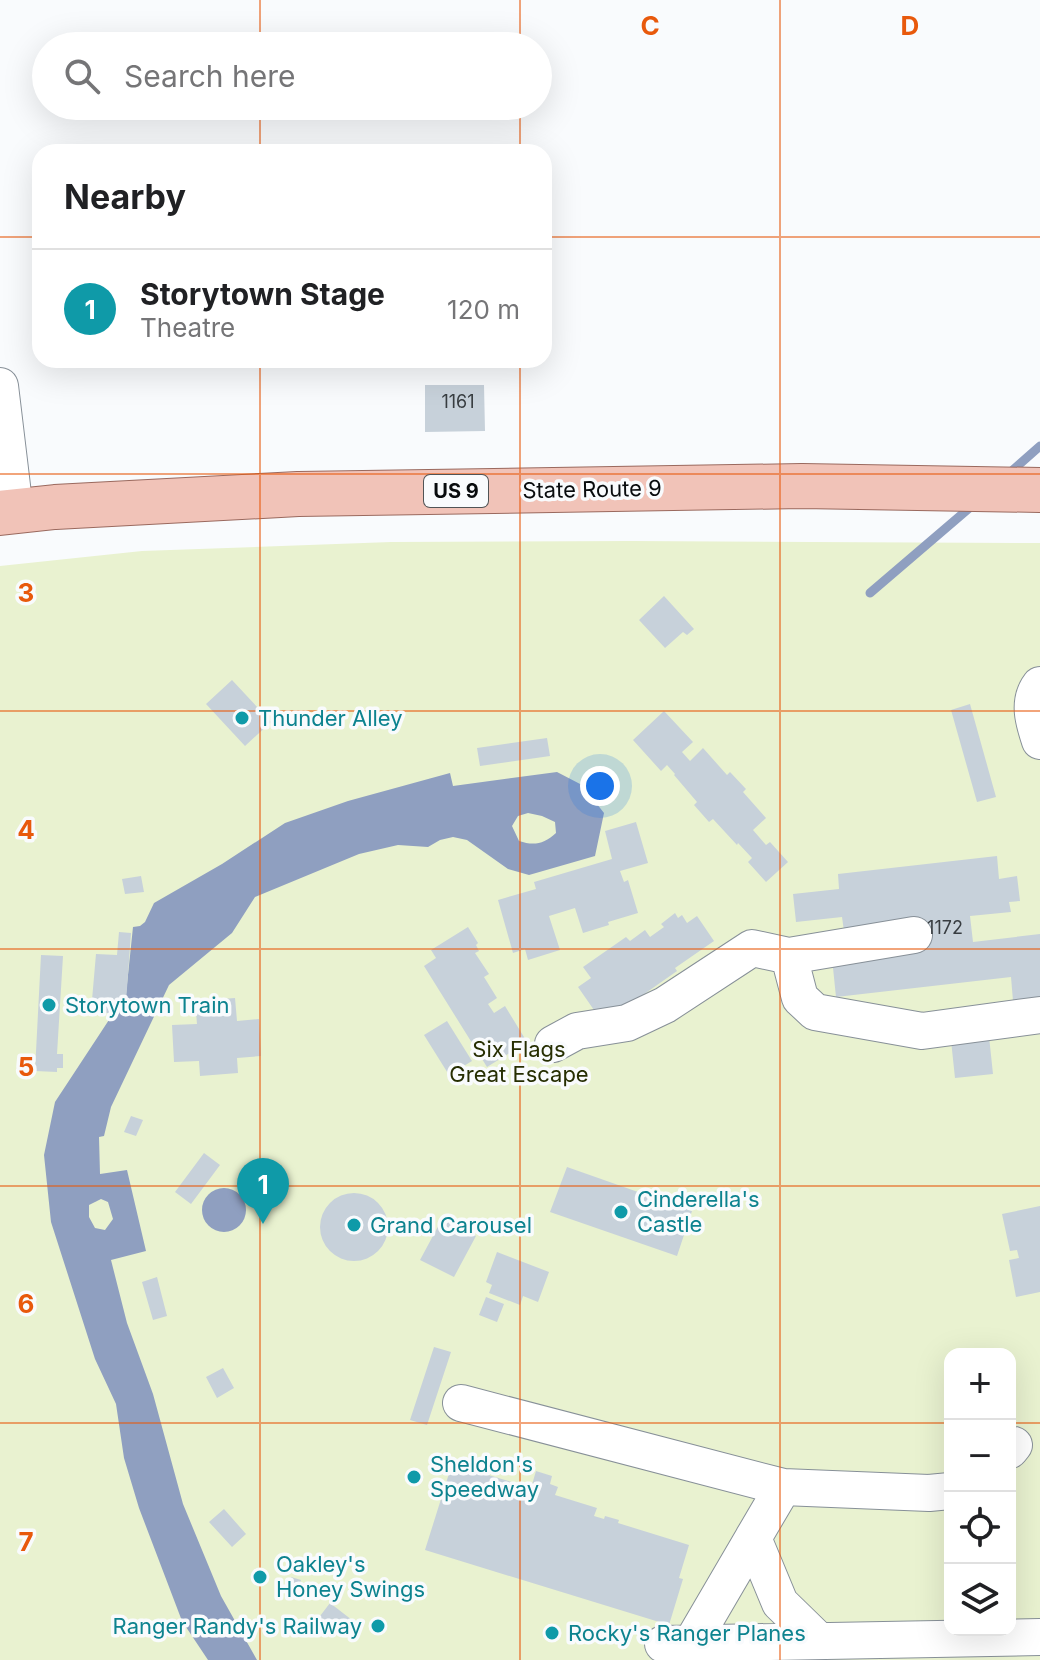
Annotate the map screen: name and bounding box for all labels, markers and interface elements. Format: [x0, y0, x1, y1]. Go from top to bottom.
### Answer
text: C [640, 10, 660, 41]
text: D [901, 10, 919, 41]
search box [32, 32, 552, 120]
icon: search [60, 54, 104, 98]
text: Search here [124, 58, 296, 94]
text: Nearby [64, 176, 186, 217]
text: Storytown Stage [140, 276, 385, 312]
text: 1 [84, 294, 96, 325]
text: 120 m [447, 294, 520, 325]
text: Theatre [140, 312, 235, 343]
house number: 1161 [441, 391, 475, 412]
road number: US 9 [424, 475, 488, 507]
street label: State Route 9 [522, 475, 662, 503]
text: 3 [18, 577, 34, 608]
place label: Thunder Alley [258, 705, 403, 731]
marker: Thunder Alley [233, 709, 251, 727]
your location [580, 766, 620, 806]
text: 4 [17, 814, 35, 845]
house number: 1172 [927, 917, 963, 938]
place label: Storytown Train [65, 992, 229, 1018]
marker: Storytown Train [40, 996, 58, 1014]
park label: Six Flags Great Escape [449, 1036, 589, 1087]
text: 5 [18, 1051, 34, 1082]
pin: 1 [237, 1158, 289, 1224]
place label: Cinderella's Castle [637, 1186, 760, 1237]
marker: Cinderella's Castle [612, 1203, 630, 1221]
place label: Grand Carousel [370, 1212, 532, 1238]
marker: Grand Carousel [345, 1216, 363, 1234]
text: 6 [18, 1288, 34, 1319]
map controls [944, 1348, 1016, 1636]
button: + [944, 1348, 1016, 1420]
button: − [944, 1420, 1016, 1492]
place label: Sheldon's Speedway [430, 1451, 539, 1502]
marker: Sheldon's Speedway [405, 1468, 423, 1486]
button: locate [944, 1492, 1016, 1564]
text: 7 [18, 1526, 34, 1557]
place label: Oakley's Honey Swings [276, 1551, 425, 1602]
button: layers [944, 1564, 1016, 1636]
marker: Oakley's Honey Swings [251, 1568, 269, 1586]
place label: Ranger Randy's Railway [113, 1613, 362, 1639]
marker: Ranger Randy's Railway [369, 1617, 387, 1635]
place label: Rocky's Ranger Planes [568, 1620, 806, 1646]
marker: Rocky's Ranger Planes [543, 1624, 561, 1642]

